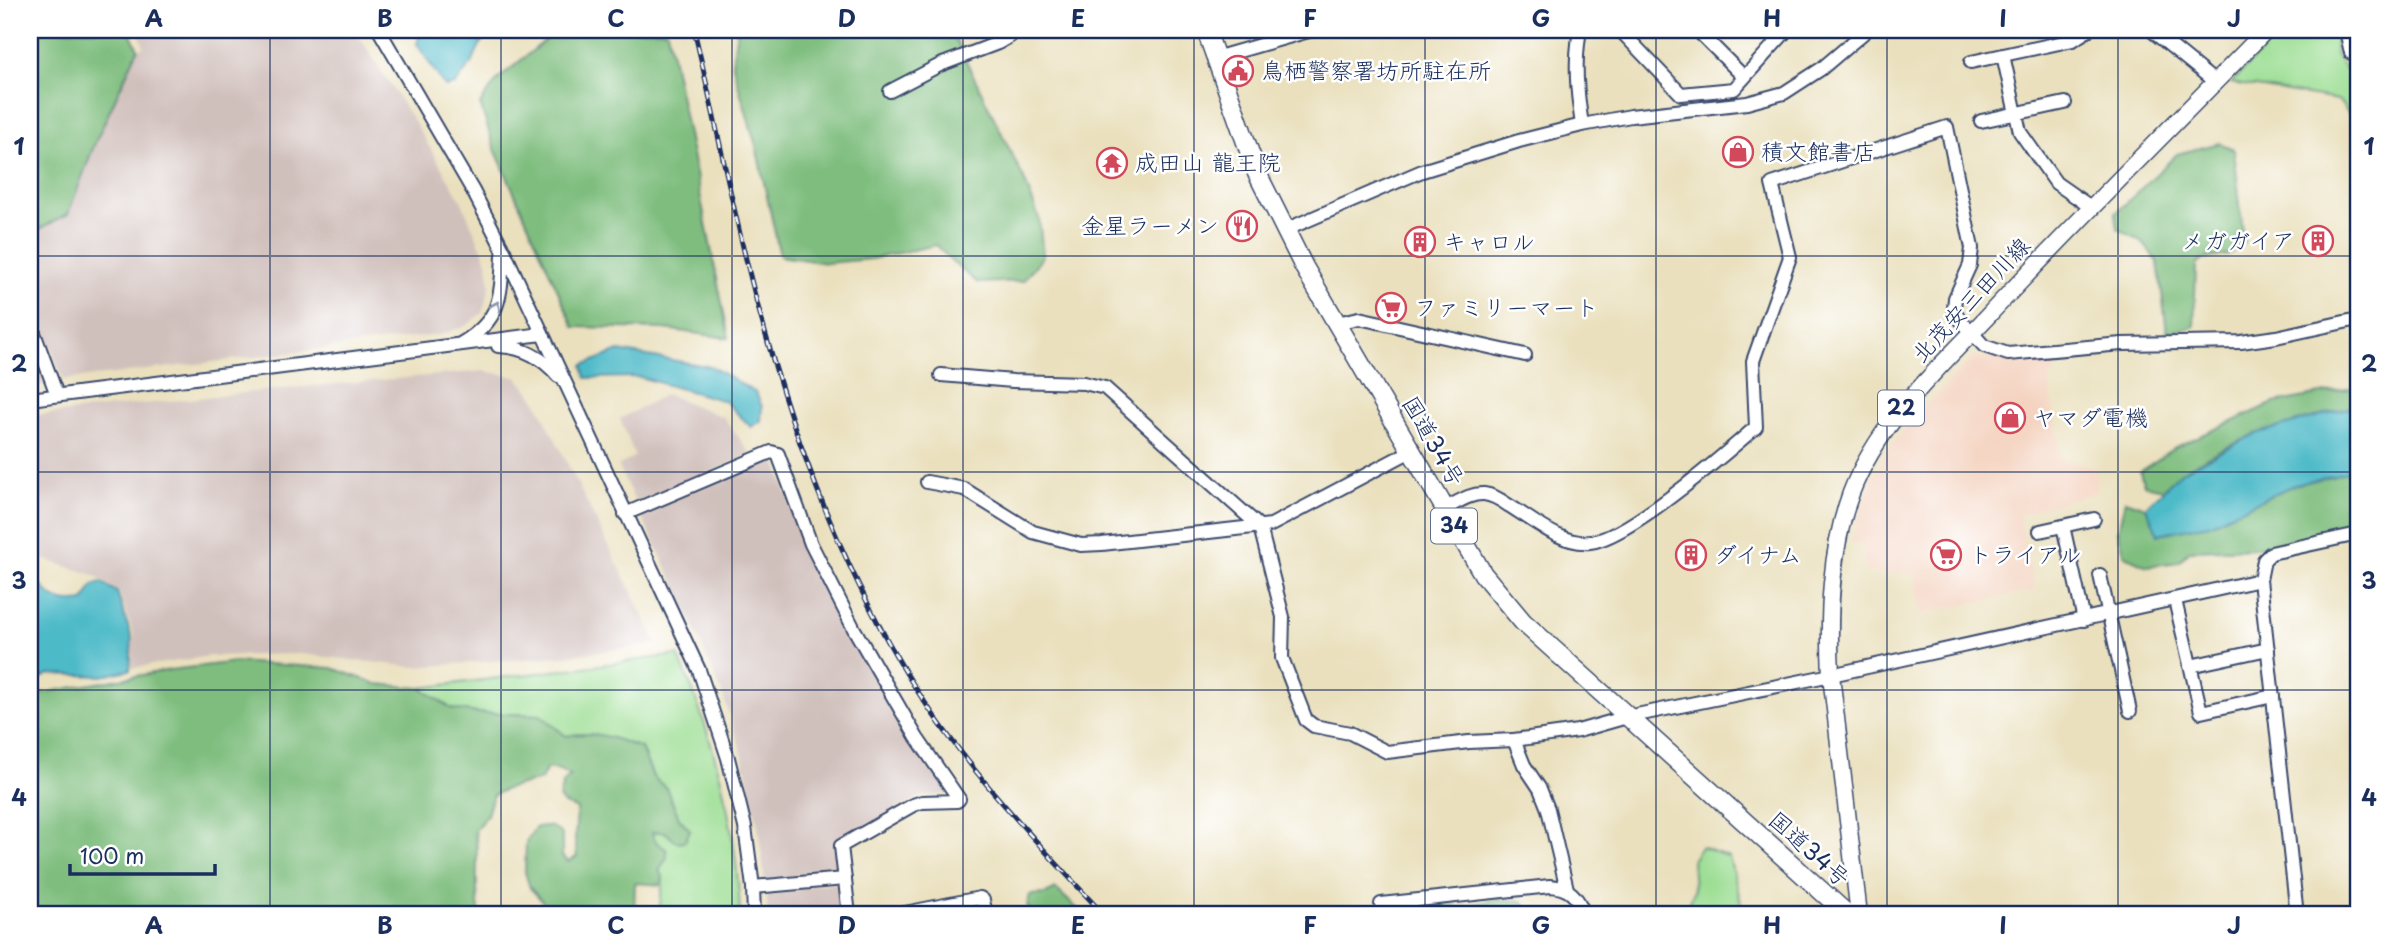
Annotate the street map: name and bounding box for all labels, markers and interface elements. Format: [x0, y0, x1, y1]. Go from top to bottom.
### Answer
text: A [145, 0, 163, 35]
text: B [377, 0, 393, 35]
text: C [607, 0, 625, 35]
text: D [838, 0, 856, 35]
text: E [1071, 0, 1085, 35]
text: F [1303, 0, 1317, 35]
text: G [1532, 0, 1550, 35]
text: H [1763, 0, 1781, 35]
text: I [1999, 0, 2007, 35]
text: J [2227, 0, 2241, 35]
place label: 鳥栖警察署坊所駐在所 [1261, 52, 1491, 87]
public building icon: 鳥栖警察署坊所駐在所 [1221, 54, 1255, 88]
text: 1 [14, 128, 25, 163]
text: 1 [2364, 128, 2375, 163]
place label: 積文館書店 [1761, 133, 1876, 168]
shop icon: 積文館書店 [1721, 135, 1755, 169]
place label: 成田山 龍王院 [1135, 144, 1280, 179]
temple icon: 成田山 龍王院 [1095, 146, 1129, 180]
place label: 金星ラーメン [1081, 207, 1219, 242]
restaurant icon: 金星ラーメン [1225, 209, 1259, 243]
place label: メガガイア [2181, 222, 2295, 257]
place label: キャロル [1443, 223, 1535, 258]
building icon: メガガイア [2301, 224, 2335, 258]
building icon: キャロル [1403, 225, 1437, 259]
street label: 北茂安三田川線 [1902, 228, 2038, 370]
place label: ファミリーマート [1414, 289, 1598, 324]
supermarket icon: ファミリーマート [1374, 291, 1408, 325]
one-way arrow [488, 301, 502, 313]
text: 2 [11, 345, 27, 380]
text: 2 [2361, 345, 2377, 380]
street label: 国道34号 [1394, 388, 1474, 492]
road number: 22 [1878, 390, 1924, 426]
place label: ヤマダ電機 [2033, 399, 2148, 434]
shop icon: ヤマダ電機 [1993, 401, 2027, 435]
road number: 34 [1431, 508, 1477, 544]
place label: ダイナム [1714, 536, 1802, 571]
place label: トライアル [1969, 536, 2082, 571]
building icon: ダイナム [1674, 538, 1708, 572]
supermarket icon: トライアル [1929, 538, 1963, 572]
text: 3 [11, 562, 27, 597]
text: 3 [2361, 562, 2377, 597]
text: 4 [11, 779, 27, 814]
text: 4 [2361, 779, 2377, 814]
street label: 国道34号 [1761, 802, 1859, 894]
scale bar [70, 833, 215, 877]
text: 100 m [80, 839, 144, 871]
text: A [145, 907, 163, 942]
text: B [377, 907, 393, 942]
text: C [607, 907, 625, 942]
text: D [838, 907, 856, 942]
text: E [1071, 907, 1085, 942]
text: F [1303, 907, 1317, 942]
text: G [1532, 907, 1550, 942]
text: H [1763, 907, 1781, 942]
text: I [1999, 907, 2007, 942]
text: J [2227, 907, 2241, 942]

